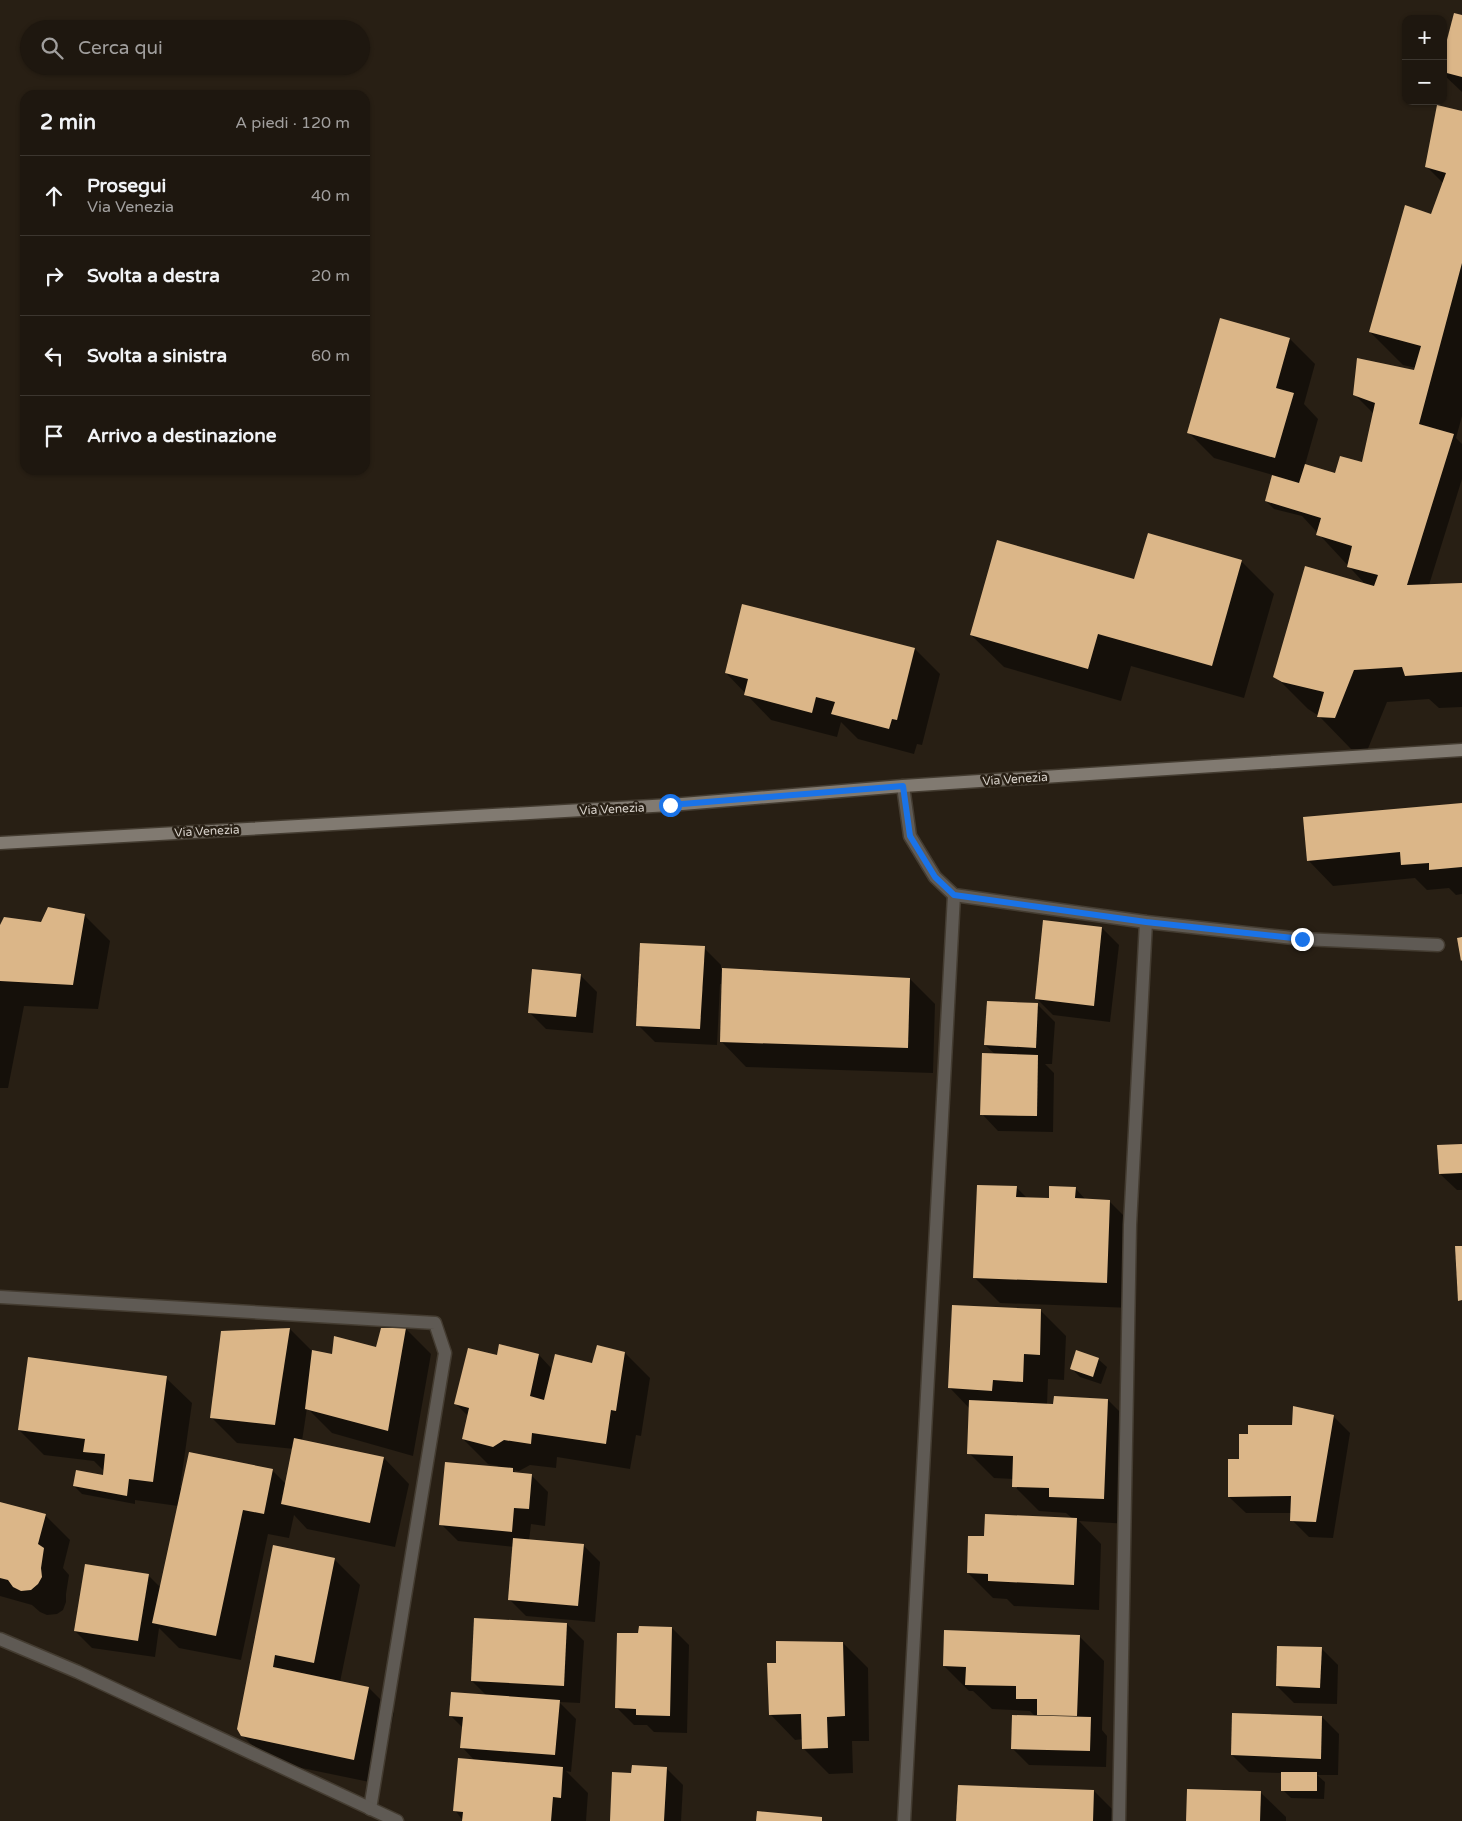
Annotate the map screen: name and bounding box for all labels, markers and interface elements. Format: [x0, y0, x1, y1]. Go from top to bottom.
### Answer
map controls [1402, 15, 1447, 105]
button: + [1402, 15, 1447, 60]
search box [20, 20, 370, 75]
icon: search [38, 34, 66, 62]
text: Cerca qui [78, 37, 163, 59]
button: − [1402, 60, 1447, 105]
text: 2 min [40, 110, 96, 135]
text: A piedi · 120 m [235, 113, 350, 133]
text: Prosegui [87, 175, 166, 197]
icon: ahead [40, 182, 68, 210]
text: 40 m [311, 186, 350, 206]
text: Via Venezia [87, 197, 174, 217]
icon: right [40, 262, 68, 290]
text: Svolta a destra [87, 265, 220, 287]
text: 20 m [311, 266, 350, 286]
icon: left [40, 342, 68, 370]
text: Svolta a sinistra [87, 345, 227, 367]
text: 60 m [311, 346, 350, 366]
icon: arrive [40, 422, 68, 450]
text: Arrivo a destinazione [87, 425, 277, 447]
street label: Via Venezia [982, 770, 1048, 788]
route start [659, 794, 682, 817]
street label: Via Venezia [579, 800, 645, 818]
street label: Via Venezia [174, 822, 240, 840]
route end [1291, 928, 1314, 951]

